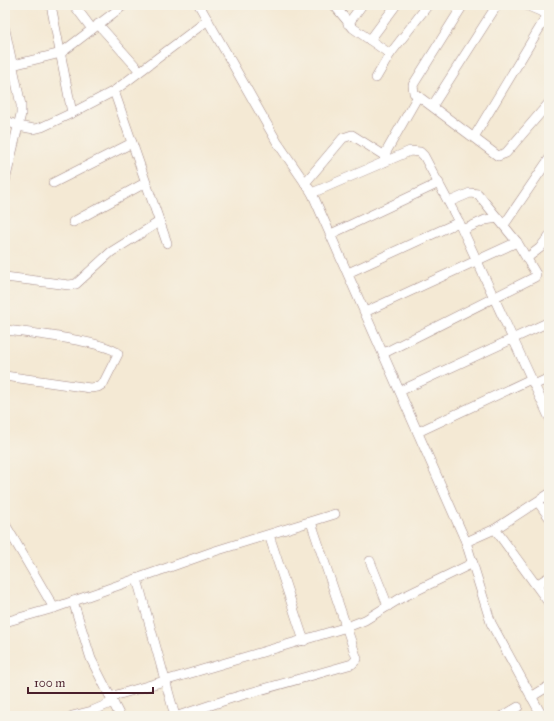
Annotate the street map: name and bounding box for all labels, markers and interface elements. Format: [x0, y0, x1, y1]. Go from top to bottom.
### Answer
scale bar [28, 669, 153, 695]
text: 100 m [34, 676, 65, 690]

